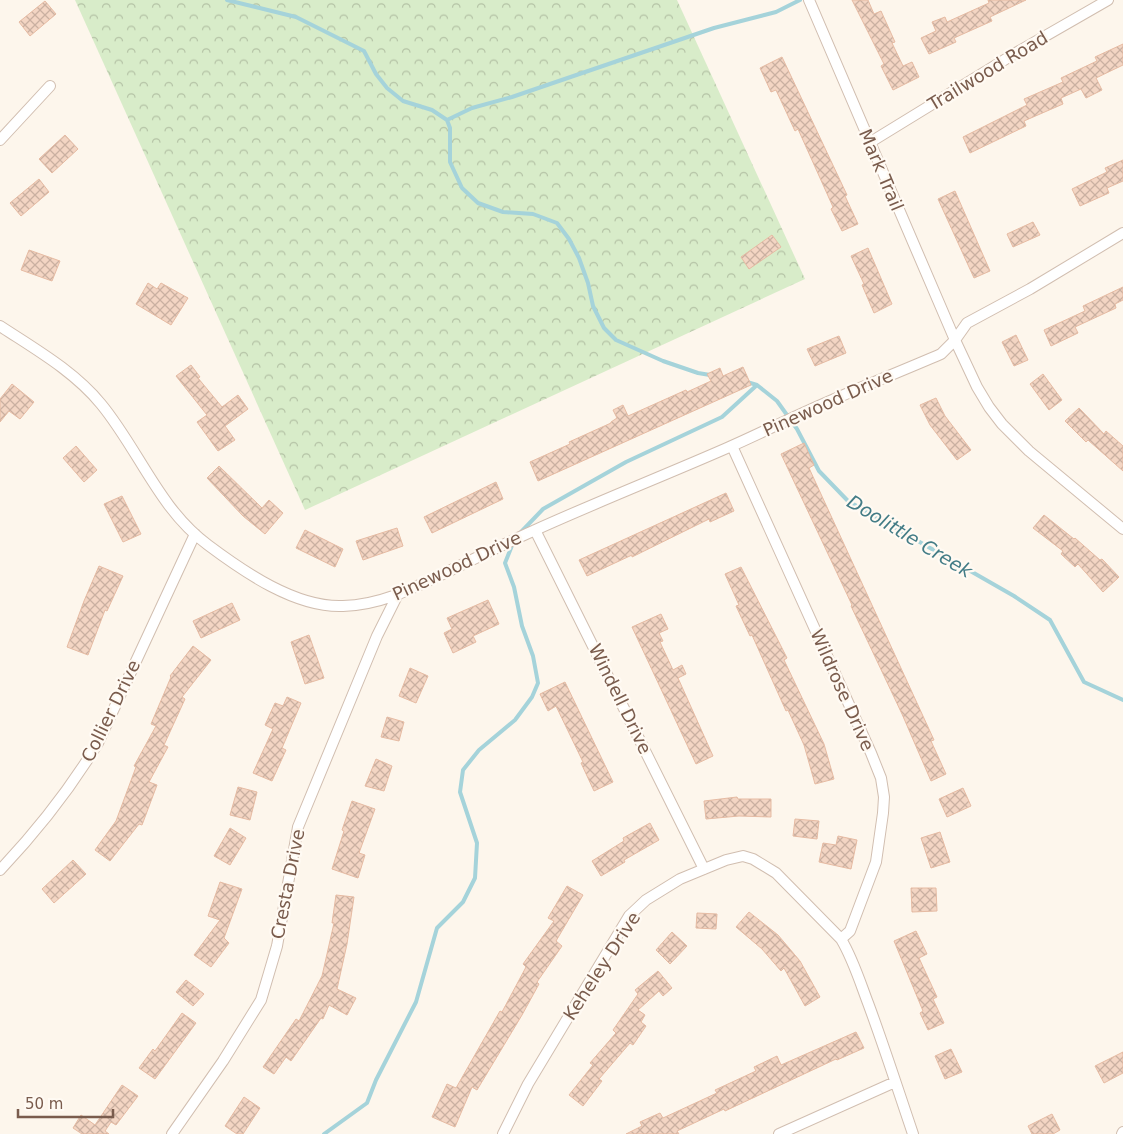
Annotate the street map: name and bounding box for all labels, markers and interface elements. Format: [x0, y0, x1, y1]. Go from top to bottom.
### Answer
street label: Trailwood Road [923, 27, 1051, 115]
street label: Mark Trail [855, 126, 908, 214]
street label: Pinewood Drive [760, 365, 896, 441]
water label: Doolittle Creek [844, 490, 977, 582]
street label: Pinewood Drive [389, 526, 525, 605]
street label: Wildrose Drive [806, 626, 879, 754]
street label: Windell Drive [585, 640, 656, 757]
street label: Collier Drive [77, 656, 144, 765]
street label: Cresta Drive [267, 827, 308, 941]
street label: Keheley Drive [559, 908, 644, 1024]
scale bar [18, 1086, 112, 1118]
text: 50 m [25, 1095, 63, 1113]

